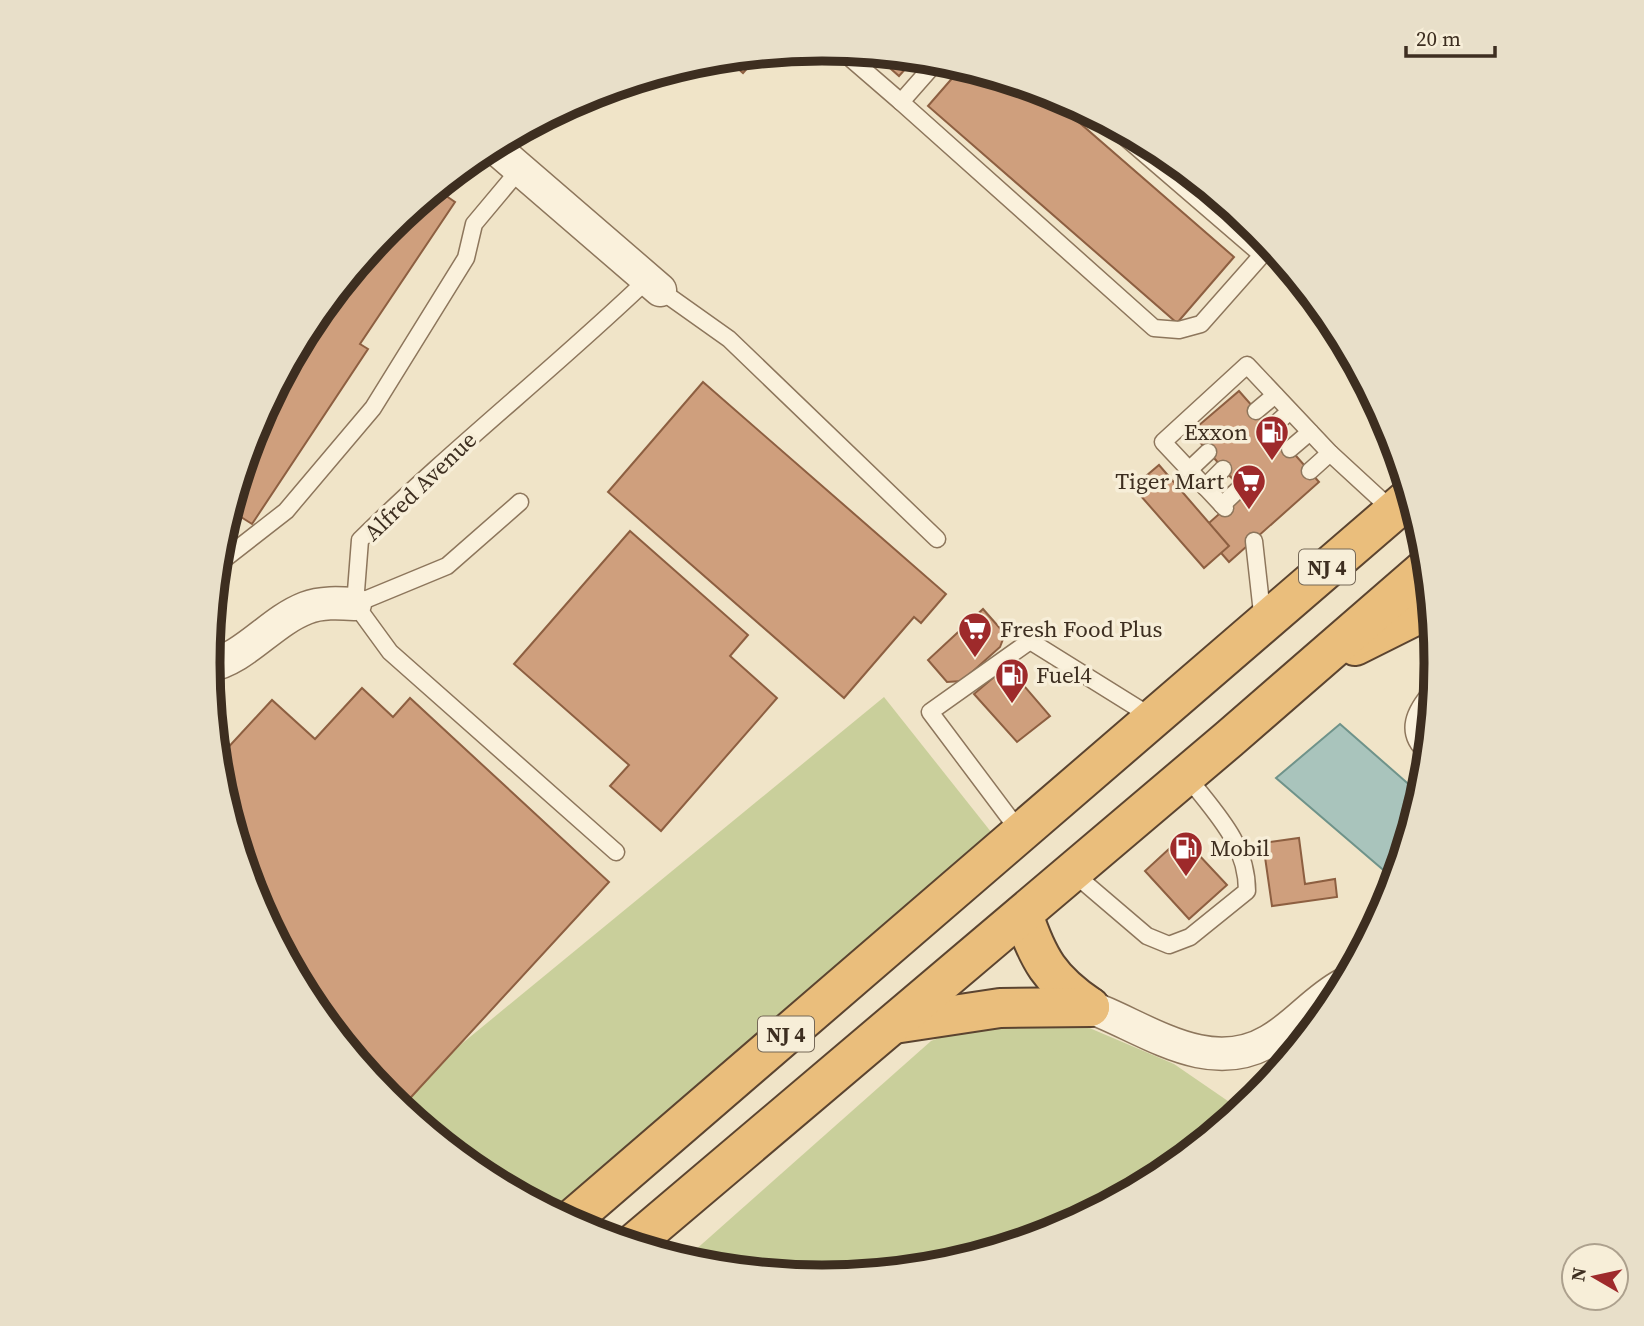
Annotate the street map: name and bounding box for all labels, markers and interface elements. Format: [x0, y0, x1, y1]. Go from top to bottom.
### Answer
scale bar [1406, 14, 1495, 58]
text: 20 m [1416, 24, 1461, 53]
fuel station icon: Exxon [1253, 413, 1291, 462]
place label: Exxon [1184, 416, 1248, 448]
street label: Alfred Avenue [357, 424, 483, 548]
supermarket icon: Tiger Mart [1230, 462, 1268, 511]
place label: Tiger Mart [1115, 465, 1225, 497]
road number: NJ 4 [1299, 550, 1355, 584]
supermarket icon: Fresh Food Plus [956, 610, 994, 659]
place label: Fresh Food Plus [1000, 613, 1163, 645]
fuel station icon: Fuel4 [993, 656, 1031, 705]
place label: Fuel4 [1036, 659, 1092, 691]
fuel station icon: Mobil [1167, 829, 1205, 878]
place label: Mobil [1210, 832, 1270, 864]
road number: NJ 4 [758, 1016, 814, 1052]
north arrow [1560, 1242, 1630, 1312]
text: N [1564, 1265, 1592, 1283]

